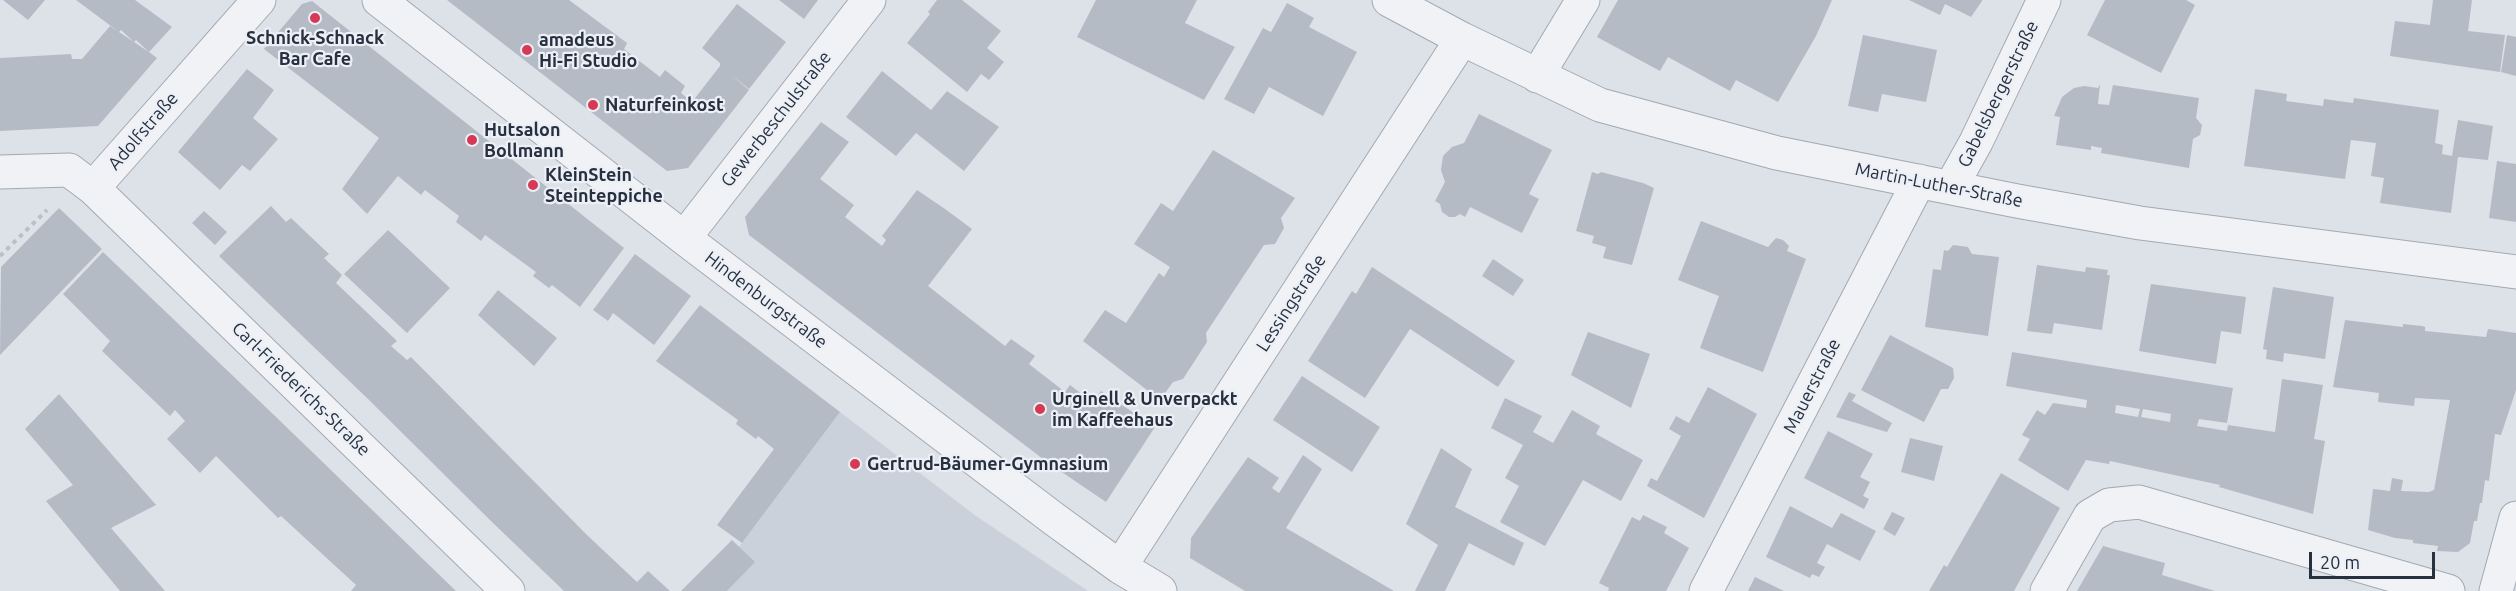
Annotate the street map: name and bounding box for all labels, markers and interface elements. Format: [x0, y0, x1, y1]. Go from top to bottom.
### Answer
marker: Schnick-Schnack Bar Cafe [308, 11, 322, 25]
street label: Gabelsbergerstraße [1953, 17, 2043, 171]
place label: Schnick-Schnack Bar Cafe [246, 27, 384, 70]
place label: amadeus Hi-Fi Studio [539, 29, 637, 72]
marker: amadeus Hi-Fi Studio [520, 43, 534, 57]
street label: Gewerbeschulstraße [716, 47, 836, 191]
street label: Adolfstraße [103, 88, 183, 174]
place label: Naturfeinkost [605, 94, 724, 116]
marker: Naturfeinkost [586, 98, 600, 112]
place label: Hutsalon Bollmann [484, 119, 564, 162]
marker: Hutsalon Bollmann [465, 133, 479, 147]
street label: Martin-Luther-Straße [1853, 158, 2025, 212]
place label: KleinStein Steinteppiche [545, 164, 663, 207]
marker: KleinStein Steinteppiche [526, 178, 540, 192]
street label: Hindenburgstraße [701, 247, 831, 353]
street label: Lessingstraße [1252, 250, 1330, 356]
street label: Carl-Friederichs-Straße [227, 317, 375, 461]
street label: Mauerstraße [1779, 335, 1845, 437]
place label: Urginell & Unverpackt im Kaffeehaus [1052, 388, 1238, 430]
marker: Urginell & Unverpackt im Kaffeehaus [1033, 402, 1047, 416]
place label: Gertrud-Bäumer-Gymnasium [867, 453, 1108, 475]
marker: Gertrud-Bäumer-Gymnasium [848, 457, 862, 471]
scale bar [2312, 540, 2438, 578]
text: 20 m [2320, 552, 2360, 572]

